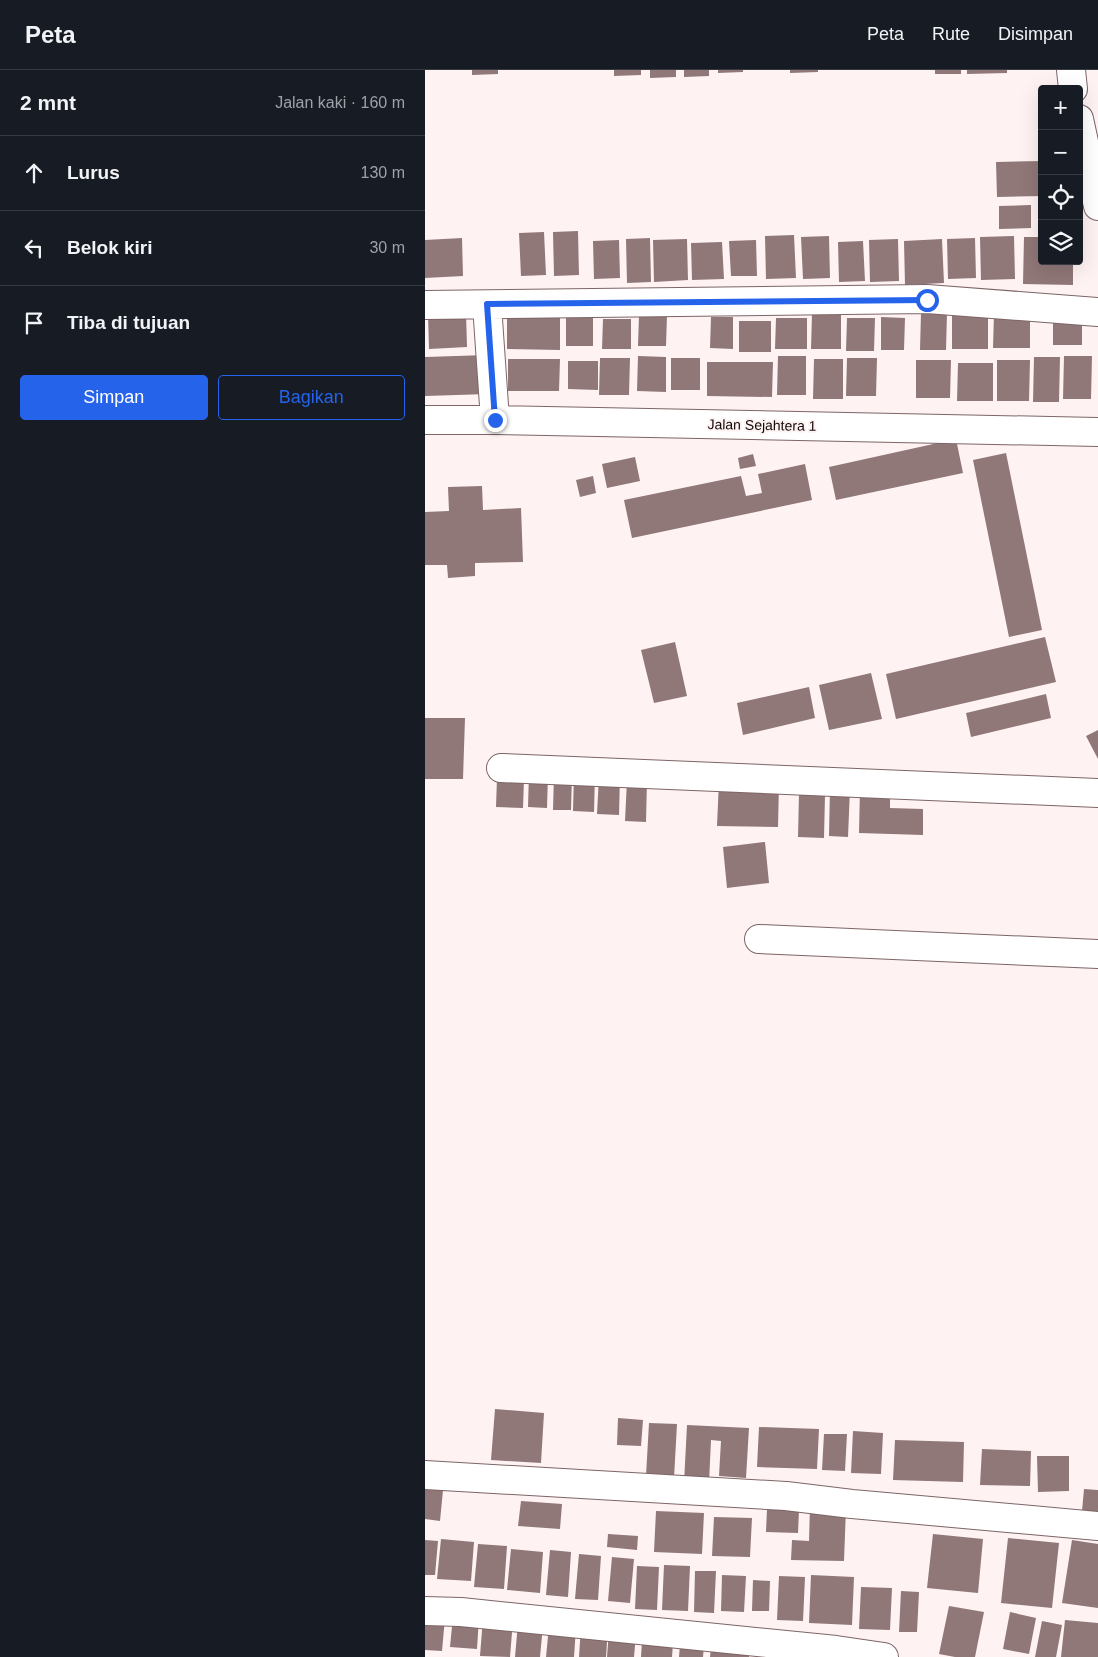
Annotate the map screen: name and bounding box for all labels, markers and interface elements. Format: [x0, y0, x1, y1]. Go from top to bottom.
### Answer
text: Peta [25, 21, 76, 48]
text: Peta [867, 24, 904, 44]
text: Rute [932, 24, 970, 44]
text: Disimpan [998, 24, 1073, 44]
map controls [1038, 85, 1083, 265]
button: + [1038, 85, 1083, 130]
text: 2 mnt [20, 91, 76, 114]
text: Jalan kaki · 160 m [275, 94, 405, 111]
button: − [1038, 130, 1083, 175]
icon: ahead [20, 159, 48, 187]
text: Lurus [67, 162, 120, 183]
text: 130 m [361, 164, 405, 181]
button: locate [1038, 175, 1083, 220]
button: layers [1038, 220, 1083, 265]
icon: left [20, 234, 48, 262]
text: Belok kiri [67, 237, 153, 258]
text: 30 m [369, 239, 405, 256]
route start [916, 289, 939, 312]
icon: arrive [20, 309, 48, 337]
text: Tiba di tujuan [67, 312, 190, 333]
button: Simpan [20, 375, 208, 420]
button: Bagikan [218, 375, 405, 420]
route end [484, 409, 507, 432]
street label: Jalan Sejahtera 1 [707, 416, 817, 434]

